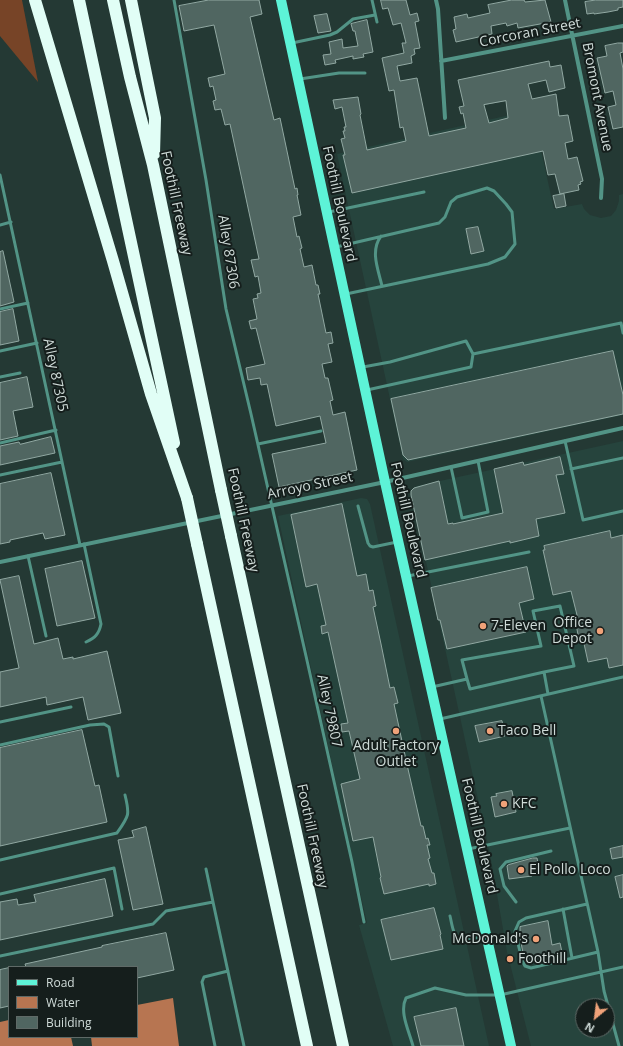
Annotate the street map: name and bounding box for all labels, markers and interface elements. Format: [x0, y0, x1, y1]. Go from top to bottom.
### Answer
street label: Corcoran Street [478, 15, 582, 51]
street label: Bromont Avenue [578, 41, 616, 153]
street label: Foothill Boulevard [318, 144, 360, 264]
street label: Foothill Freeway [157, 149, 195, 257]
street label: Alley 87306 [214, 214, 242, 290]
street label: Alley 87305 [39, 337, 71, 413]
street label: Foothill Boulevard [386, 460, 430, 580]
street label: Foothill Freeway [224, 466, 262, 574]
street label: Arroyo Street [266, 469, 354, 503]
place label: Office Depot [552, 615, 592, 648]
place label: 7-Eleven [491, 618, 546, 634]
marker: 7-Eleven [478, 621, 488, 631]
marker: Office Depot [595, 626, 605, 636]
street label: Alley 79807 [313, 673, 345, 749]
place label: Taco Bell [498, 723, 556, 739]
marker: Adult Factory Outlet [391, 726, 401, 736]
marker: Taco Bell [485, 726, 495, 736]
place label: Adult Factory Outlet [353, 738, 439, 770]
street label: Foothill Boulevard [457, 776, 501, 896]
street label: Foothill Freeway [293, 782, 331, 890]
place label: KFC [512, 796, 537, 812]
marker: KFC [499, 799, 509, 809]
place label: El Pollo Loco [529, 862, 611, 878]
marker: El Pollo Loco [516, 865, 526, 875]
place label: McDonald's [452, 931, 528, 947]
marker: McDonald's [531, 934, 541, 944]
place label: Foothill [518, 951, 566, 967]
marker: Foothill [505, 954, 515, 964]
legend [8, 966, 138, 1038]
text: Road [46, 974, 75, 991]
text: Water [46, 994, 80, 1011]
north arrow [575, 998, 615, 1038]
text: Building [46, 1014, 91, 1031]
text: N [582, 1019, 597, 1037]

